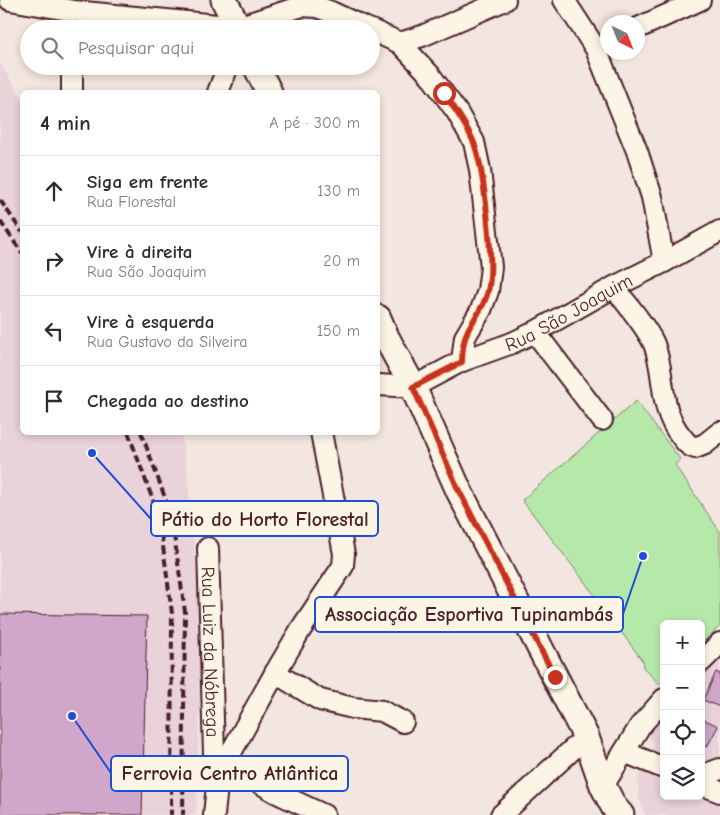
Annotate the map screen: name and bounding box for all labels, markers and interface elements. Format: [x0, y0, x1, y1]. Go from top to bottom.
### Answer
north arrow [600, 15, 645, 60]
search box [20, 20, 380, 75]
icon: search [38, 34, 66, 62]
text: Pesquisar aqui [78, 37, 194, 59]
route start [433, 82, 456, 105]
text: 4 min [40, 111, 91, 135]
text: A pé · 300 m [269, 114, 360, 132]
text: Siga em frente [87, 171, 208, 193]
icon: ahead [40, 177, 68, 205]
text: 130 m [317, 182, 360, 200]
text: Rua Florestal [87, 193, 176, 211]
text: Vire à direita [87, 241, 192, 263]
icon: right [40, 247, 68, 275]
text: 20 m [323, 252, 360, 270]
text: Rua São Joaquim [87, 263, 207, 281]
street label: Rua São Joaquim [502, 270, 636, 357]
text: Vire à esquerda [87, 311, 214, 333]
icon: left [40, 317, 68, 345]
text: 150 m [317, 322, 360, 340]
text: Rua Gustavo da Silveira [87, 333, 248, 351]
icon: arrive [40, 387, 68, 415]
text: Chegada ao destino [87, 390, 249, 412]
callout: Pátio do Horto Florestal [151, 501, 378, 536]
text: Pátio do Horto Florestal [161, 508, 369, 531]
street label: Rua Luiz da Nóbrega [197, 566, 224, 738]
callout: Associação Esportiva Tupinambás [315, 597, 623, 632]
text: Associação Esportiva Tupinambás [325, 603, 613, 626]
map controls [660, 620, 705, 800]
button: + [660, 620, 705, 665]
button: − [660, 665, 705, 710]
route end [544, 666, 567, 689]
button: locate [660, 710, 705, 755]
button: layers [660, 755, 705, 800]
callout: Ferrovia Centro Atlântica [111, 756, 348, 791]
text: Ferrovia Centro Atlântica [122, 762, 338, 785]

